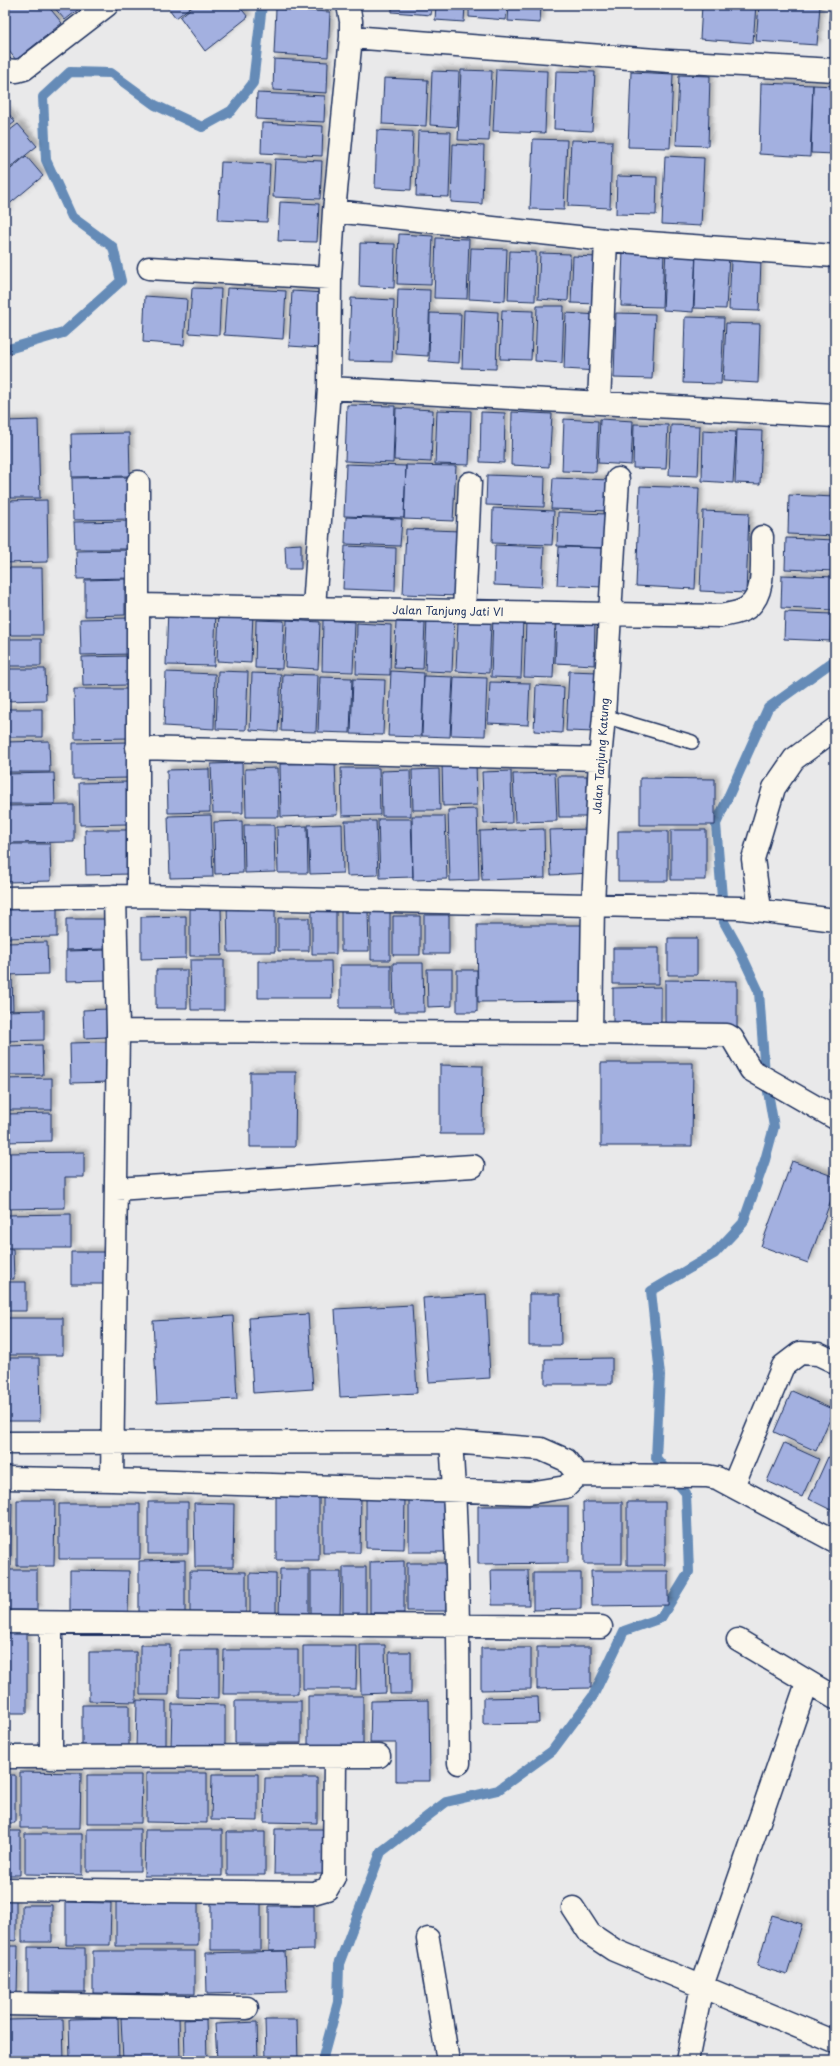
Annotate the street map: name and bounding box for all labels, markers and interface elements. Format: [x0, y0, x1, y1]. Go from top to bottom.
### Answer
street label: Jalan Tanjung Jati VI [392, 601, 504, 620]
street label: Jalan Tanjung Katung [588, 697, 613, 815]

